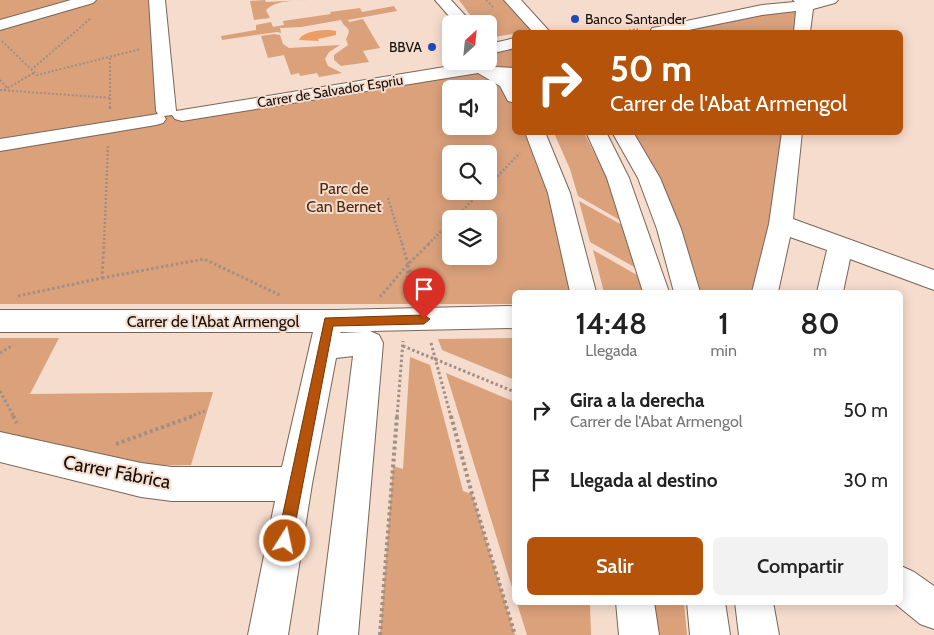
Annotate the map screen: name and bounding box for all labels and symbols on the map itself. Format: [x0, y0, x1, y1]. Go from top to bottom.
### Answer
place label: Banco Santander [585, 10, 687, 28]
marker: Banco Santander [569, 13, 581, 25]
north arrow [442, 15, 498, 70]
place label: BBVA [389, 38, 422, 56]
marker: BBVA [426, 41, 438, 53]
street label: Carrer de Salvador Espriu [256, 71, 404, 111]
park label: Parc de Can Bernet [306, 179, 382, 216]
pin [403, 268, 445, 319]
street label: Carrer de l'Abat Armengol [127, 312, 299, 331]
street label: Carrer Fábrica [61, 450, 173, 494]
position arrow [258, 514, 310, 566]

